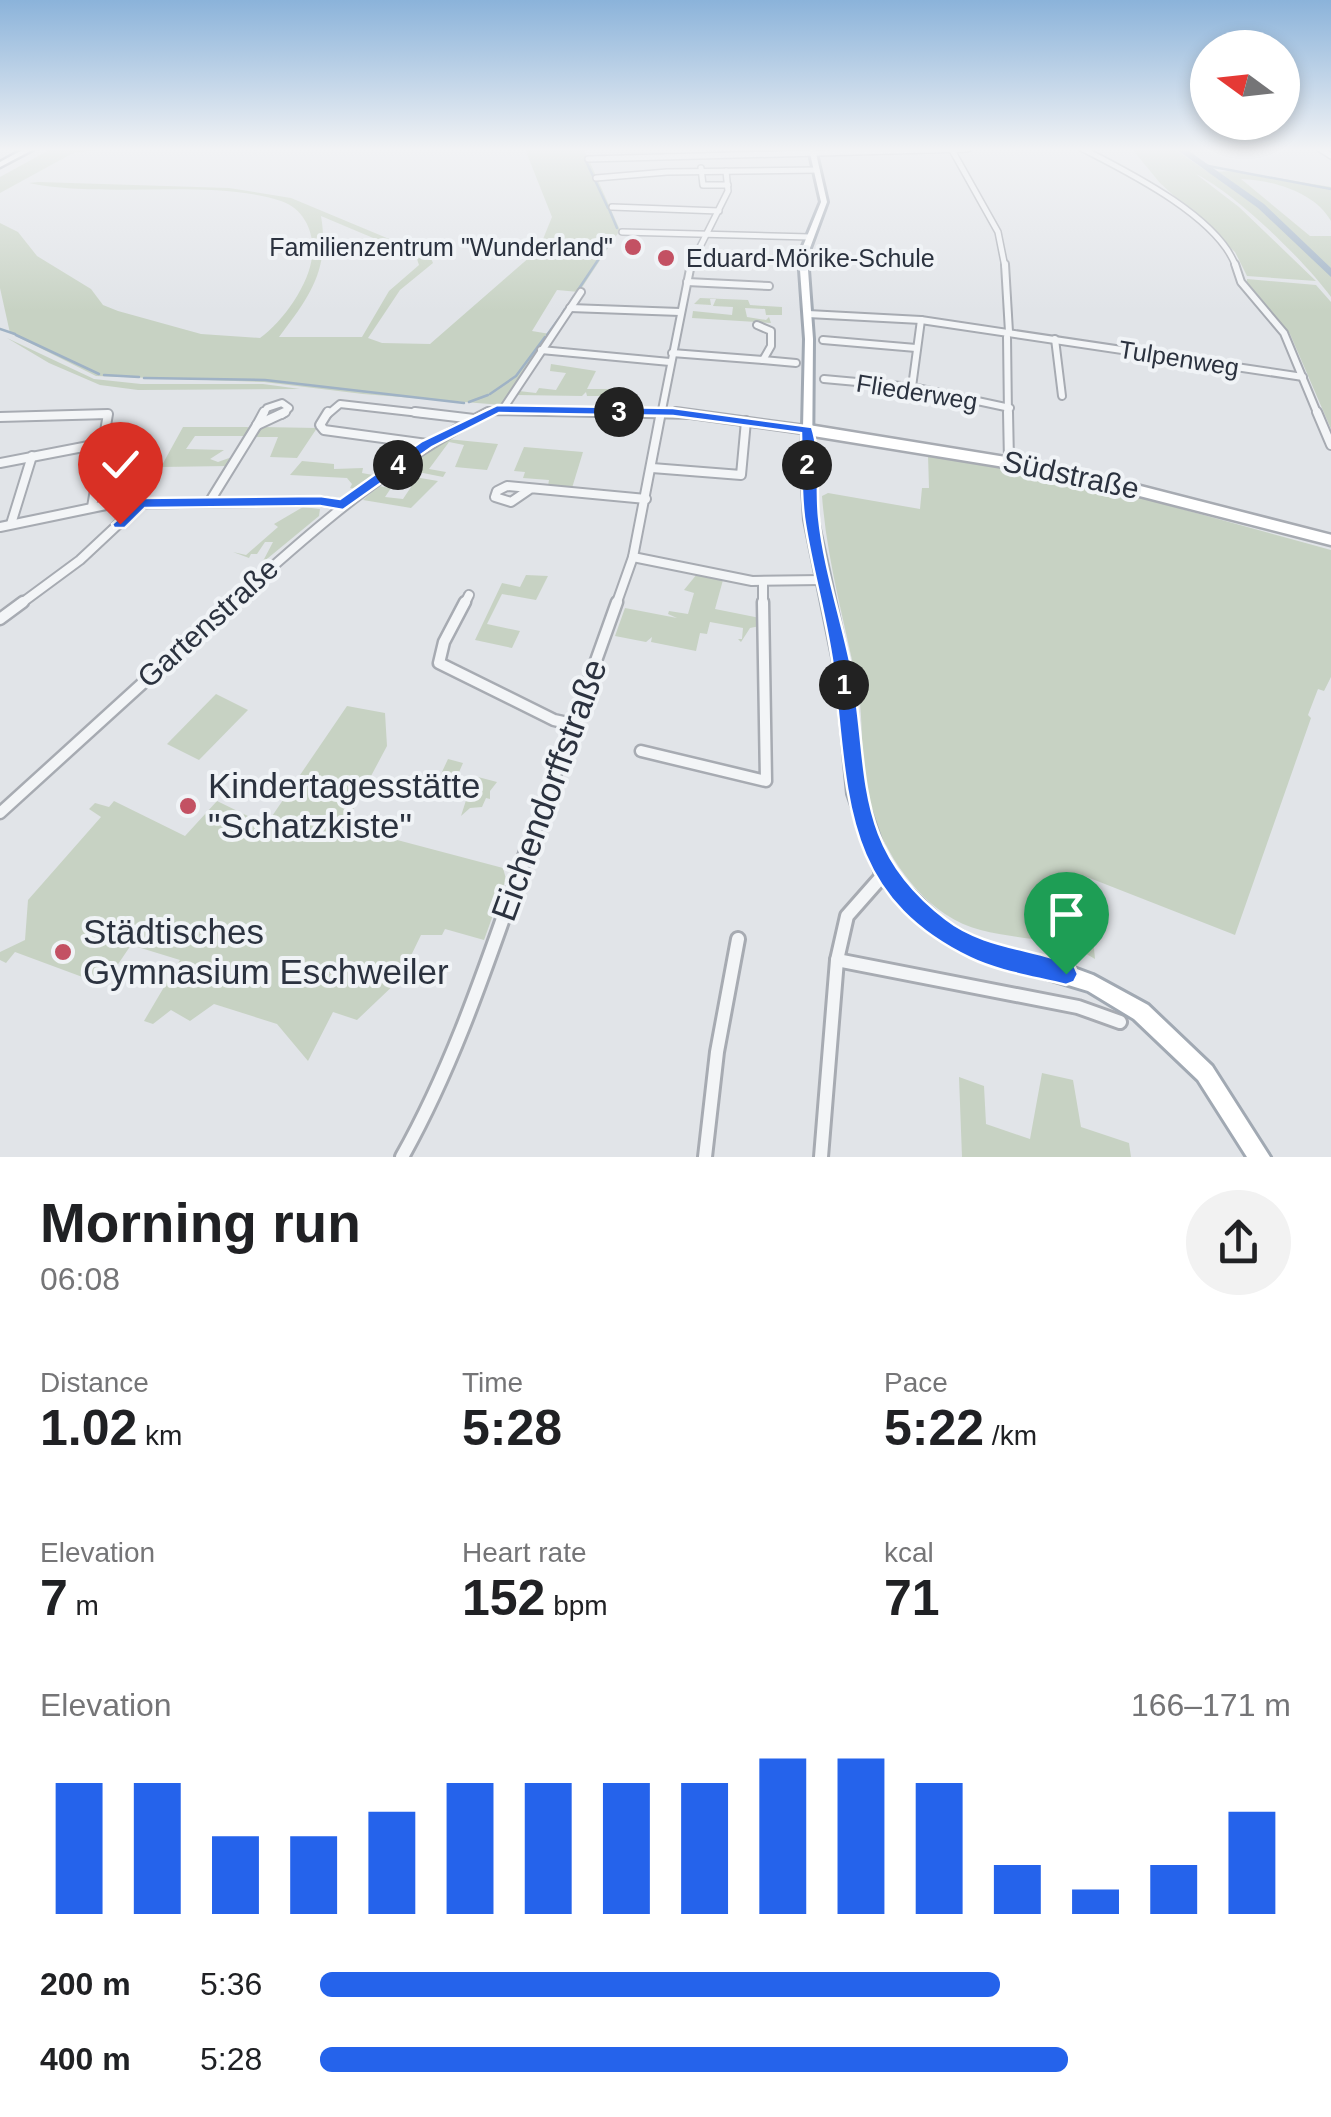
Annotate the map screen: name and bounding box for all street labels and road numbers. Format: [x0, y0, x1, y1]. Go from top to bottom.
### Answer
street label: Tulpenweg [1117, 335, 1241, 381]
street label: Fliederweg [854, 369, 980, 415]
street label: Südstraße [1000, 444, 1142, 505]
street label: Gartenstraße [131, 551, 284, 694]
street label: Eichendorffstraße [483, 654, 614, 926]

